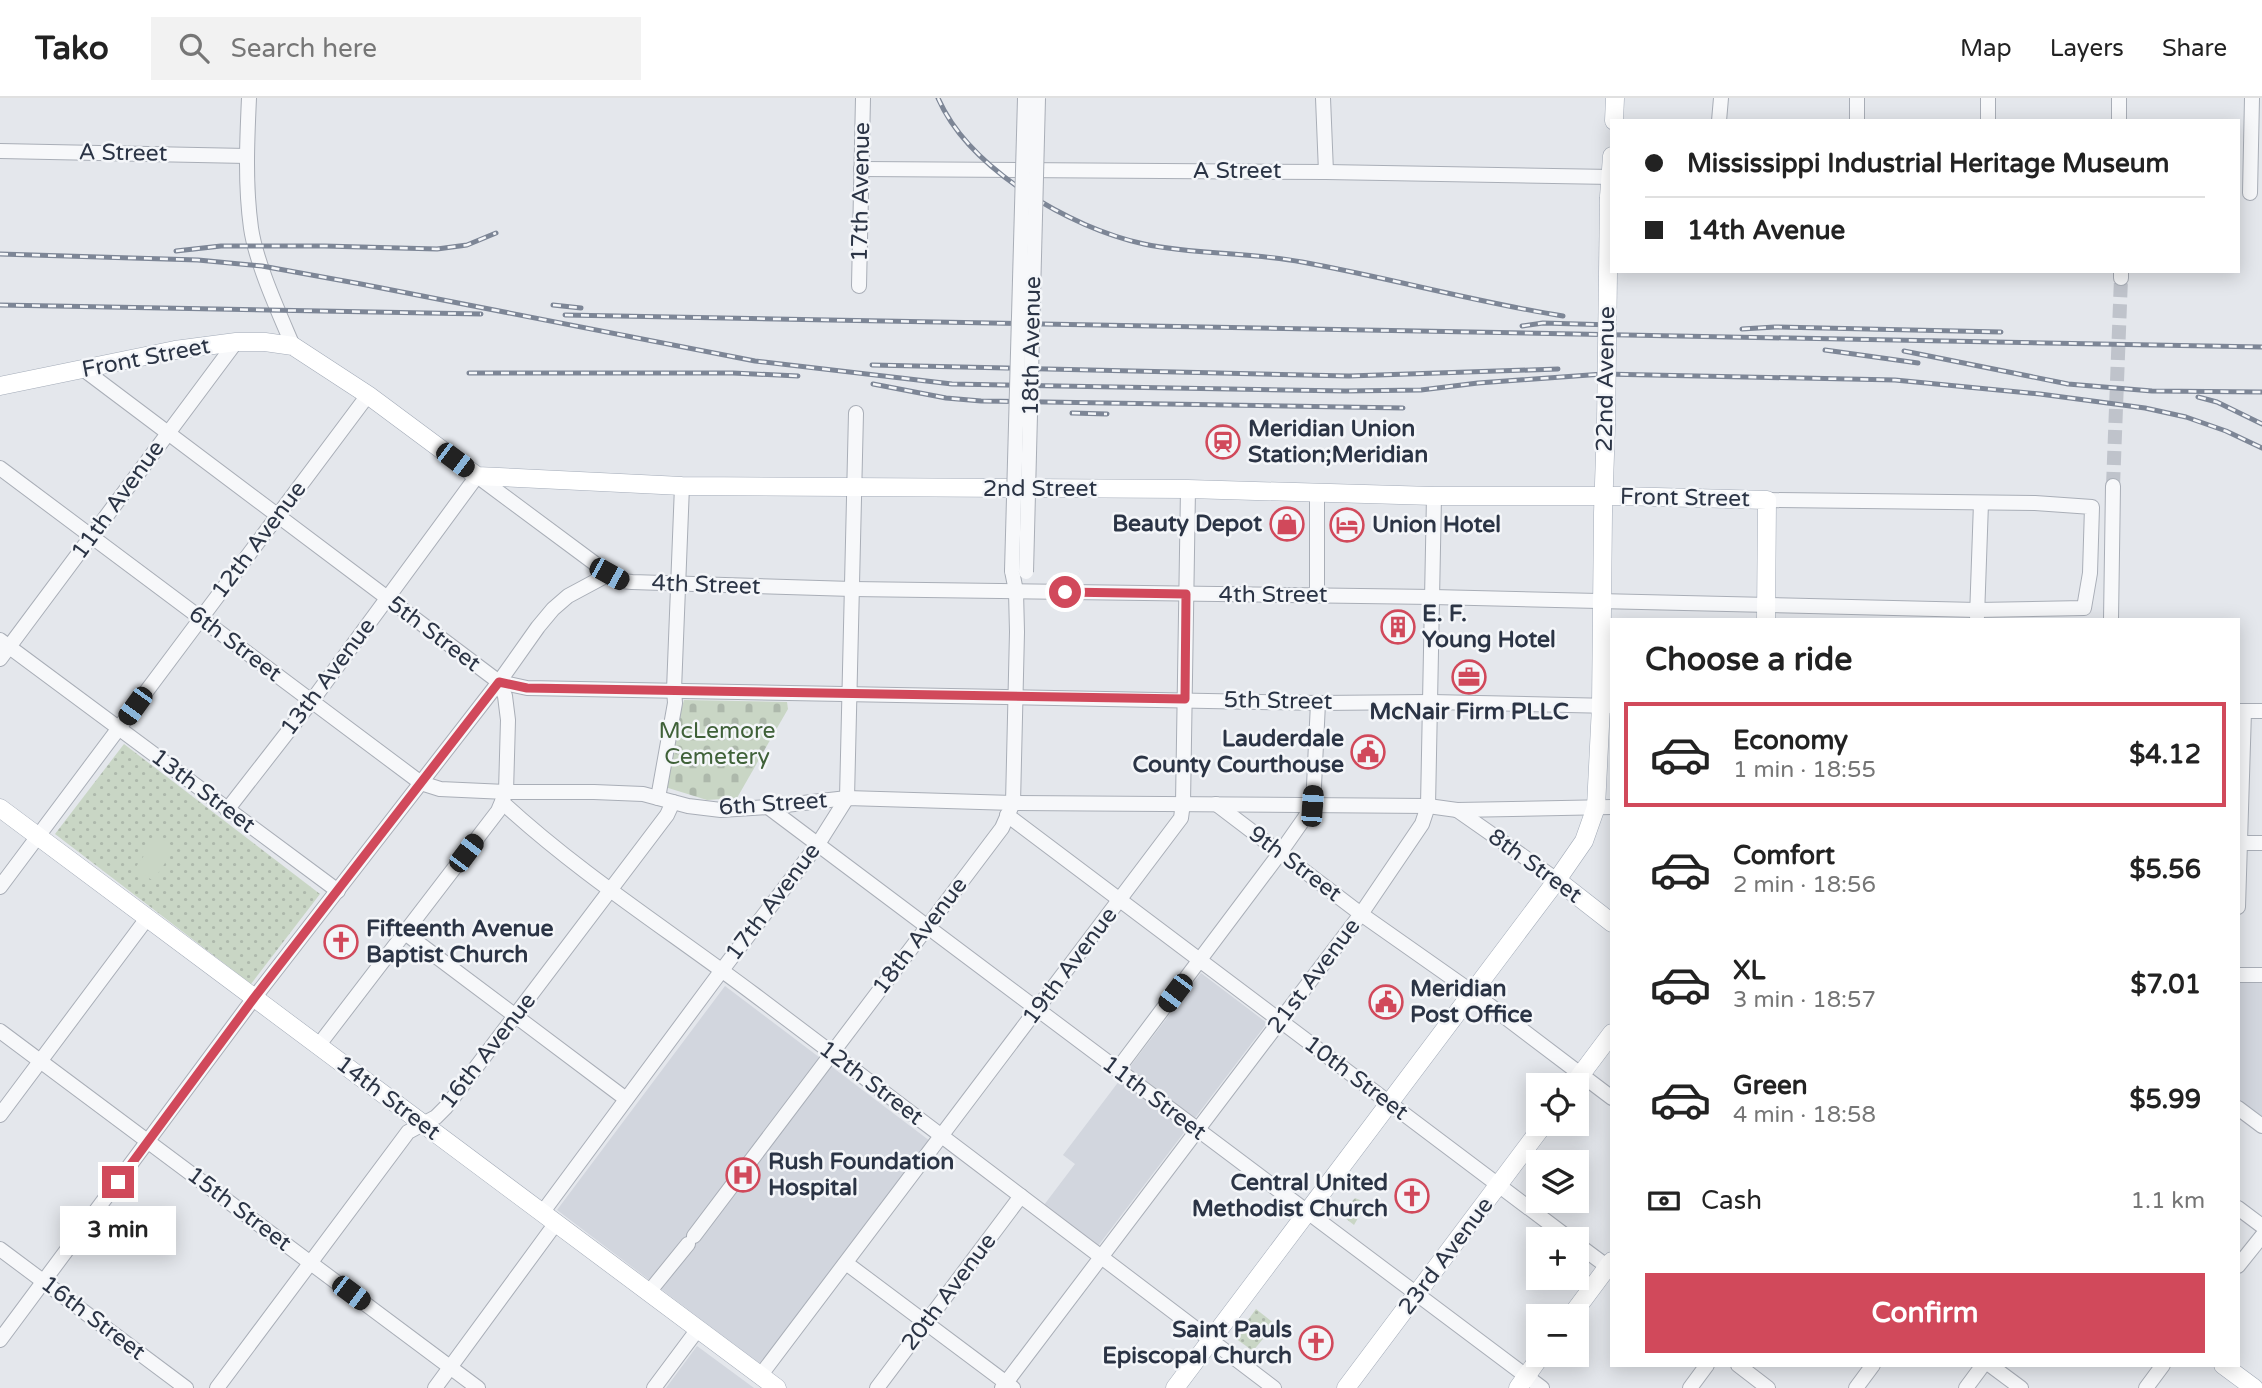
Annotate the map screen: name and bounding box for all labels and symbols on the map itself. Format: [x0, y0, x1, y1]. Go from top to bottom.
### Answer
street label: 17th Avenue [846, 122, 876, 262]
street label: A Street [78, 138, 168, 168]
street label: A Street [1193, 157, 1282, 185]
street label: 18th Avenue [1017, 276, 1047, 416]
street label: 22nd Avenue [1591, 306, 1621, 452]
street label: Front Street [79, 332, 213, 384]
place label: Meridian Union Station;Meridian [1248, 415, 1428, 469]
station icon: Meridian Union Station;Meridian [1204, 423, 1242, 461]
street label: 11th Avenue [66, 435, 170, 565]
car [432, 439, 479, 481]
street label: 2nd Street [983, 475, 1098, 503]
street label: 12th Avenue [206, 476, 312, 604]
street label: Front Street [1620, 483, 1750, 513]
shop icon: Beauty Depot [1268, 505, 1306, 543]
hotel icon: Union Hotel [1328, 506, 1366, 544]
place label: Beauty Depot [1112, 510, 1262, 538]
place label: Union Hotel [1372, 511, 1501, 539]
car [586, 555, 633, 593]
street label: 4th Street [651, 569, 761, 601]
route start [1049, 576, 1081, 608]
street label: 4th Street [1219, 581, 1328, 609]
street label: 5th Street [382, 590, 486, 678]
street label: 6th Street [183, 600, 287, 688]
place label: E. F. Young Hotel [1422, 600, 1556, 654]
building icon: E. F. Young Hotel [1379, 608, 1417, 646]
street label: 13th Avenue [275, 613, 381, 741]
office icon: McNair Firm PLLC [1450, 658, 1488, 696]
car [115, 683, 156, 729]
street label: 5th Street [1223, 686, 1333, 716]
place label: McNair Firm PLLC [1369, 698, 1569, 726]
park label: McLemore Cemetery [658, 717, 776, 771]
place label: Lauderdale County Courthouse [1132, 725, 1344, 779]
public building icon: Lauderdale County Courthouse [1349, 733, 1387, 771]
street label: 13th Street [145, 743, 261, 839]
car [1301, 784, 1324, 828]
street label: 6th Street [718, 786, 829, 822]
street label: 9th Street [1243, 820, 1347, 908]
street label: 8th Street [1483, 823, 1587, 909]
car [445, 830, 488, 876]
street label: 17th Avenue [720, 838, 826, 966]
street label: 18th Avenue [867, 872, 973, 1000]
street label: 19th Avenue [1017, 902, 1123, 1030]
street label: 21st Avenue [1262, 913, 1366, 1039]
place label: Fifteenth Avenue Baptist Church [366, 915, 554, 969]
church icon: Fifteenth Avenue Baptist Church [322, 923, 360, 961]
car [1154, 970, 1197, 1016]
place label: Meridian Post Office [1410, 975, 1532, 1029]
public building icon: Meridian Post Office [1367, 983, 1405, 1021]
street label: 16th Avenue [434, 987, 542, 1115]
street label: 10th Street [1298, 1030, 1414, 1126]
street label: 12th Street [813, 1035, 929, 1131]
street label: 14th Street [330, 1050, 446, 1146]
street label: 11th Street [1096, 1050, 1212, 1146]
place label: Rush Foundation Hospital [768, 1148, 954, 1202]
hospital icon: Rush Foundation Hospital [724, 1156, 762, 1194]
street label: 15th Street [181, 1161, 297, 1257]
route end [102, 1166, 134, 1198]
place label: Central United Methodist Church [1192, 1169, 1388, 1223]
church icon: Central United Methodist Church [1393, 1177, 1431, 1215]
street label: 23rd Avenue [1393, 1192, 1499, 1320]
callout: 3 min [60, 1206, 176, 1256]
street label: 20th Avenue [896, 1228, 1002, 1356]
street label: 16th Street [35, 1270, 151, 1366]
car [328, 1272, 375, 1314]
place label: Saint Pauls Episcopal Church [1102, 1316, 1292, 1370]
church icon: Saint Pauls Episcopal Church [1297, 1324, 1335, 1362]

